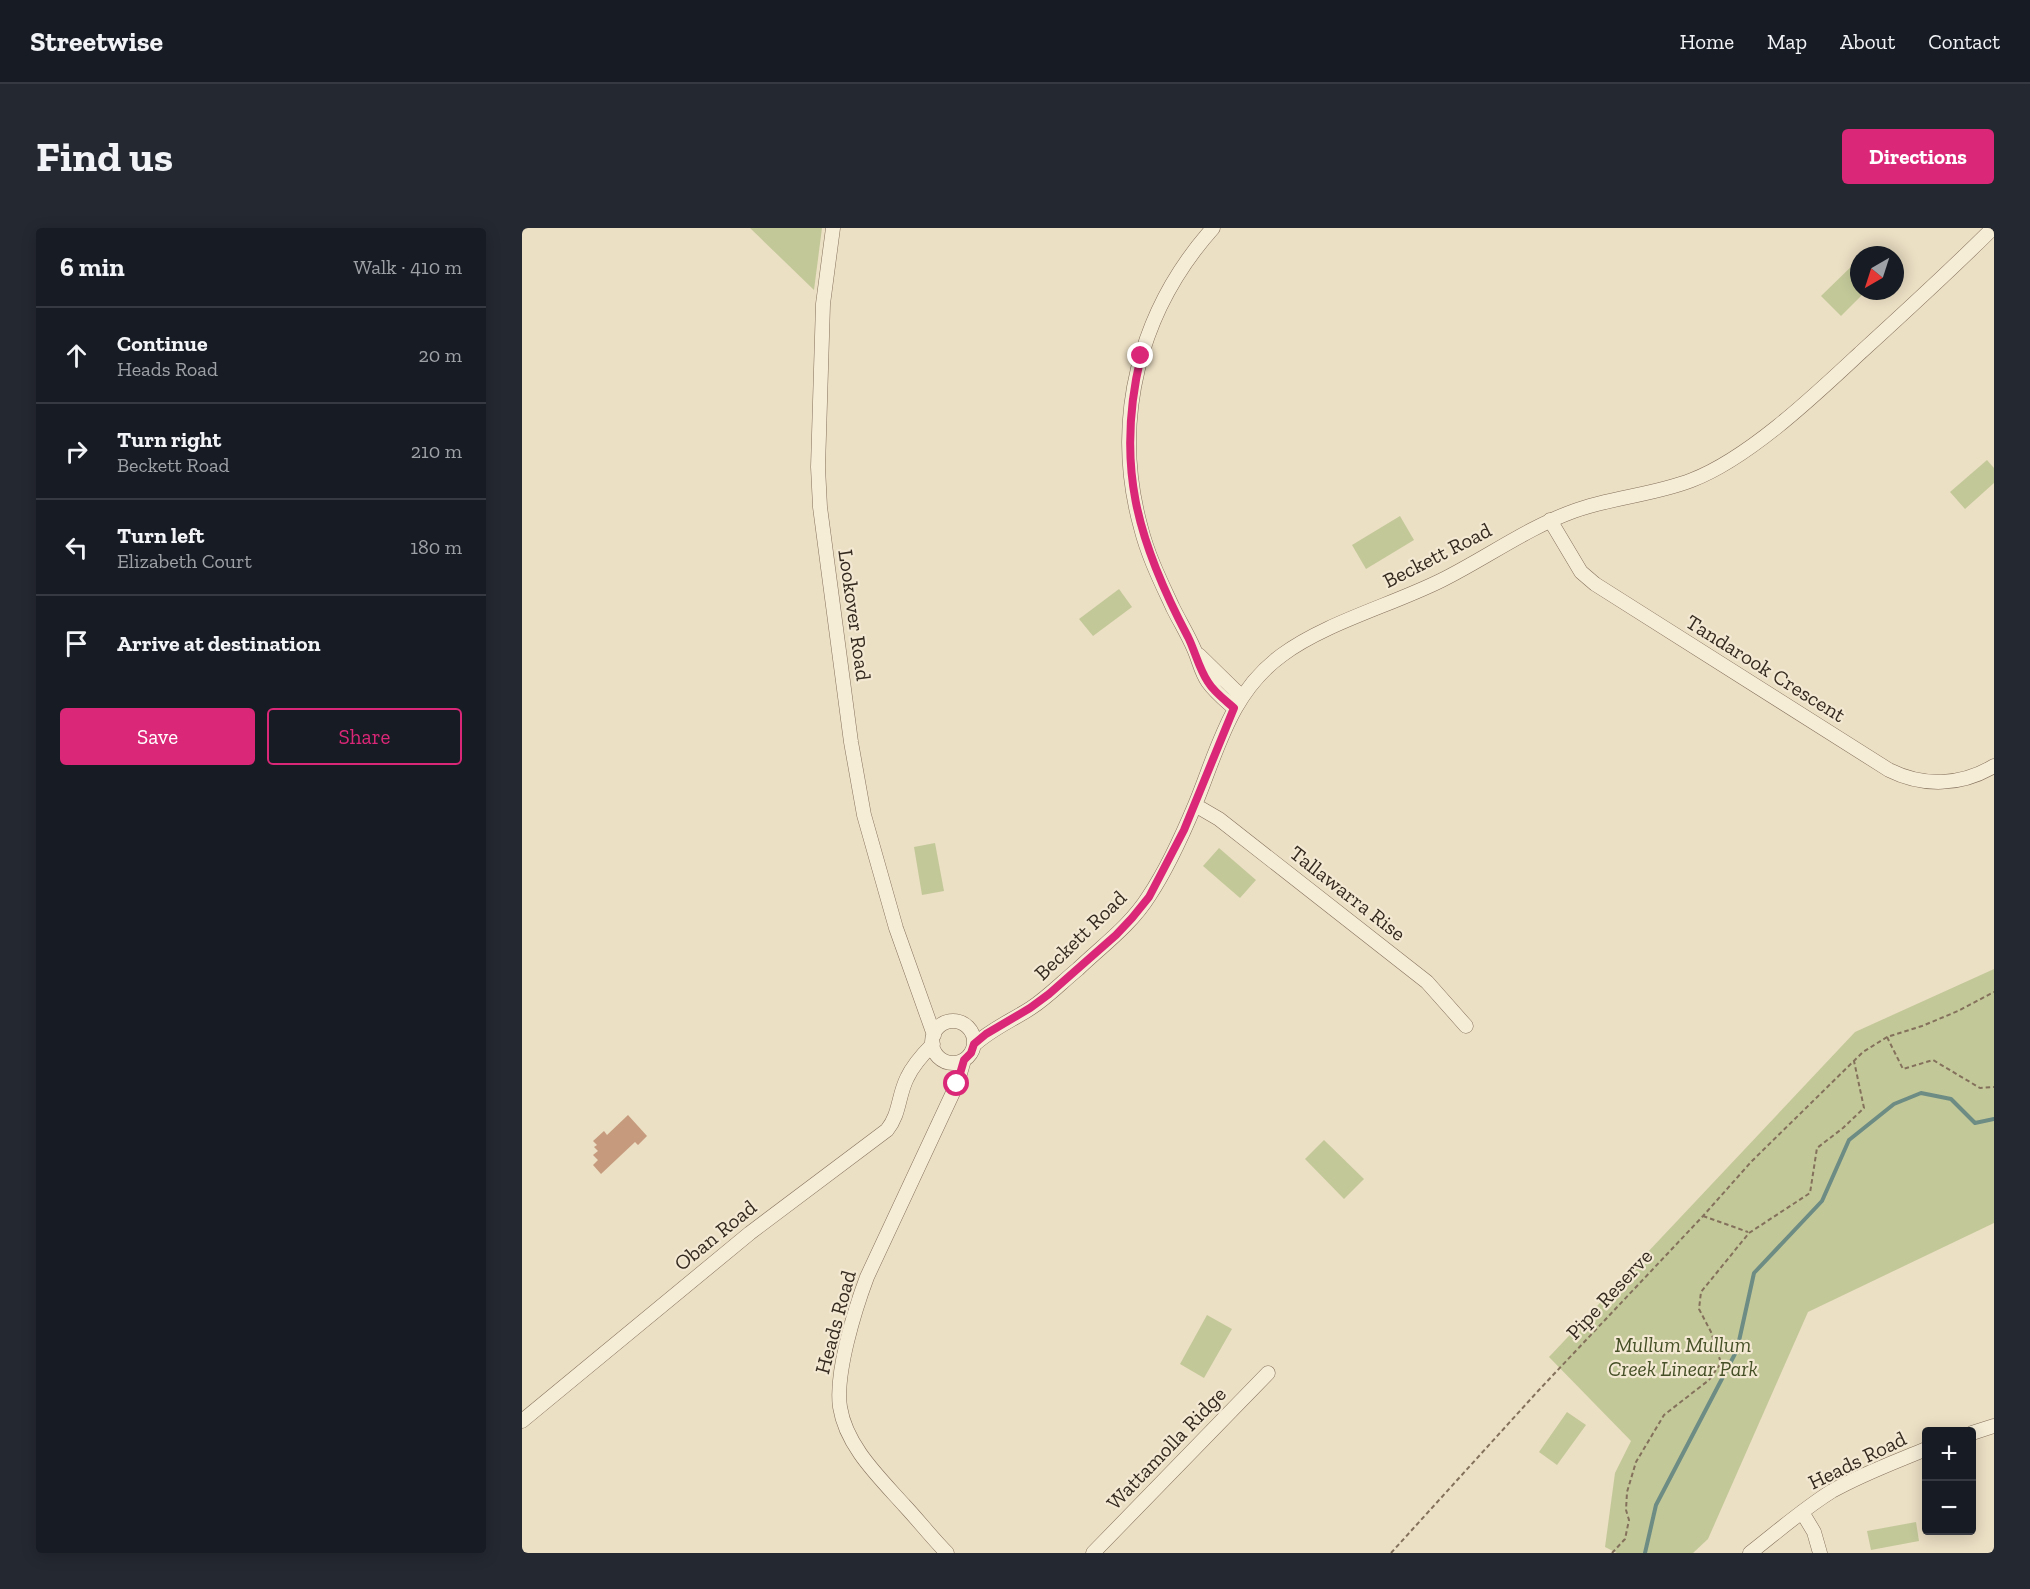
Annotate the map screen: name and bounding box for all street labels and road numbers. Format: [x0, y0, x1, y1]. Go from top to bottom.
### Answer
street label: Beckett Road [1379, 517, 1496, 593]
street label: Lookover Road [833, 548, 877, 683]
street label: Tandarook Crescent [1682, 609, 1850, 727]
street label: Tallawarra Rise [1285, 840, 1411, 946]
street label: Beckett Road [1029, 885, 1132, 985]
street label: Oban Road [669, 1194, 762, 1276]
street label: Pipe Reserve [1561, 1243, 1657, 1345]
street label: Heads Road [809, 1267, 861, 1376]
street label: Wattamolla Ridge [1101, 1381, 1231, 1515]
street label: Heads Road [1804, 1425, 1911, 1494]

